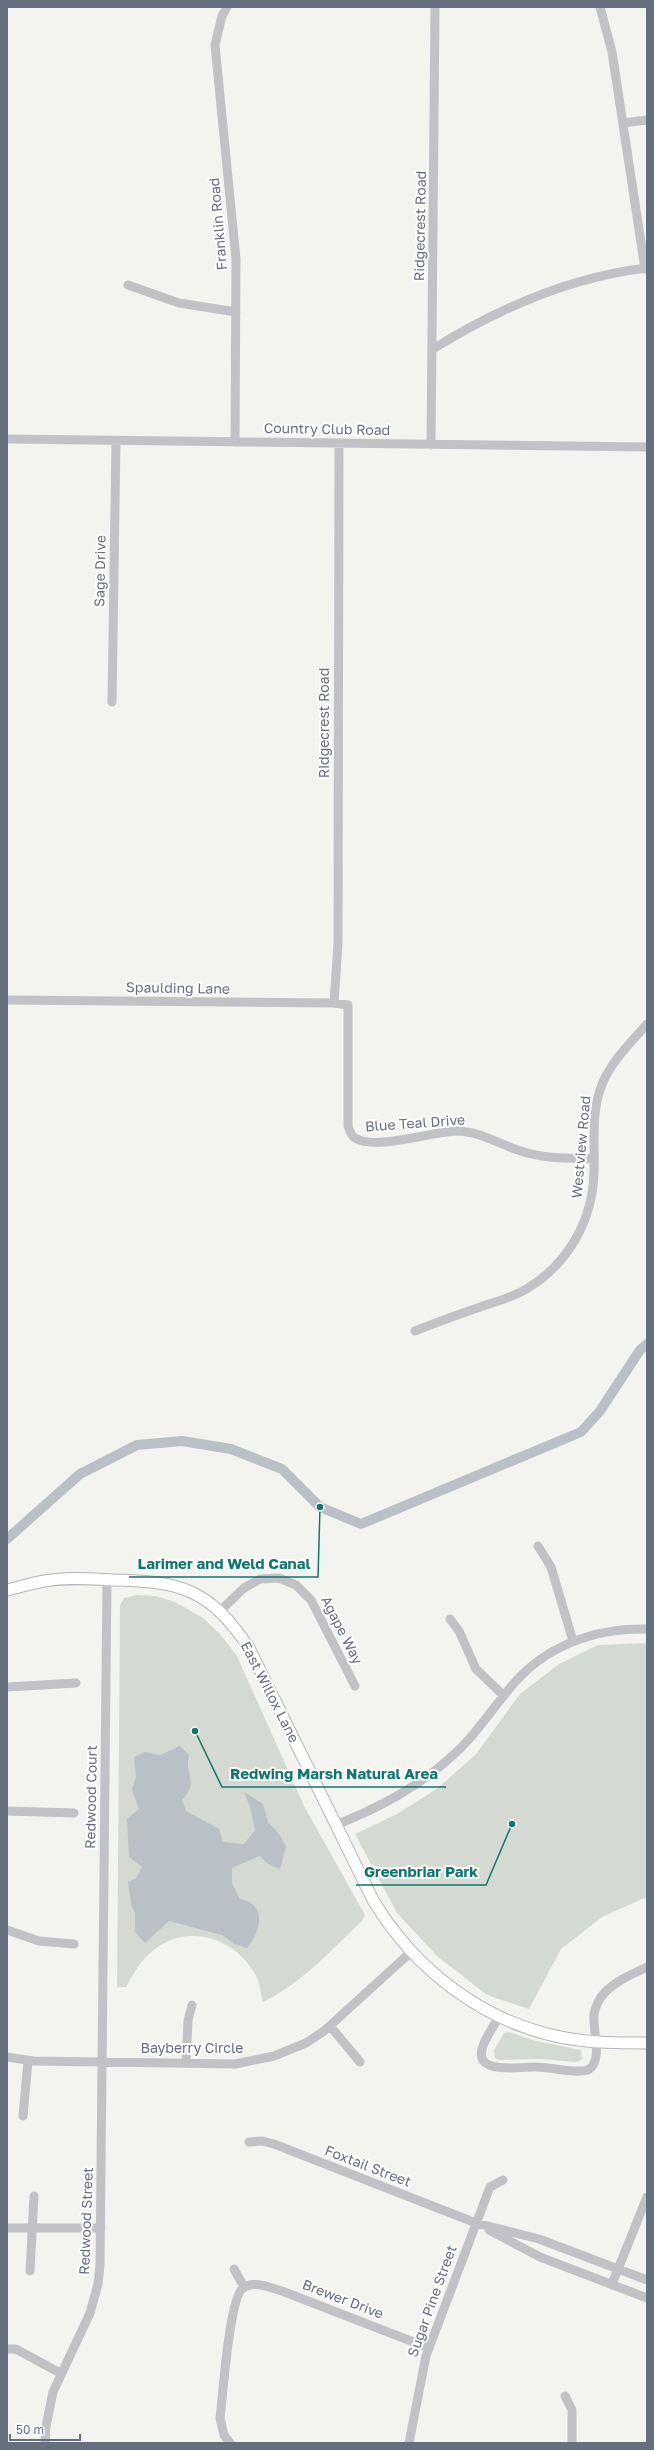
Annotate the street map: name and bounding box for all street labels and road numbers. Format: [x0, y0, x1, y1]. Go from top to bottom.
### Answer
street label: Ridgecrest Road [410, 171, 429, 281]
street label: Franklin Road [205, 177, 230, 271]
street label: Country Club Road [264, 419, 390, 438]
street label: Sage Drive [90, 535, 109, 607]
street label: Ridgecrest Road [315, 668, 332, 778]
street label: Spaulding Lane [126, 978, 230, 997]
street label: Westview Road [568, 1095, 593, 1199]
street label: Blue Teal Drive [364, 1111, 465, 1134]
street label: Agape Way [318, 1593, 367, 1667]
street label: East Willox Lane [238, 1638, 303, 1745]
street label: Redwood Court [81, 1745, 100, 1849]
street label: Bayberry Circle [141, 2039, 243, 2056]
street label: Foxtail Street [323, 2141, 414, 2190]
street label: Redwood Street [75, 2167, 96, 2275]
street label: Sugar Pine Street [403, 2243, 460, 2359]
street label: Brewer Drive [300, 2275, 386, 2322]

